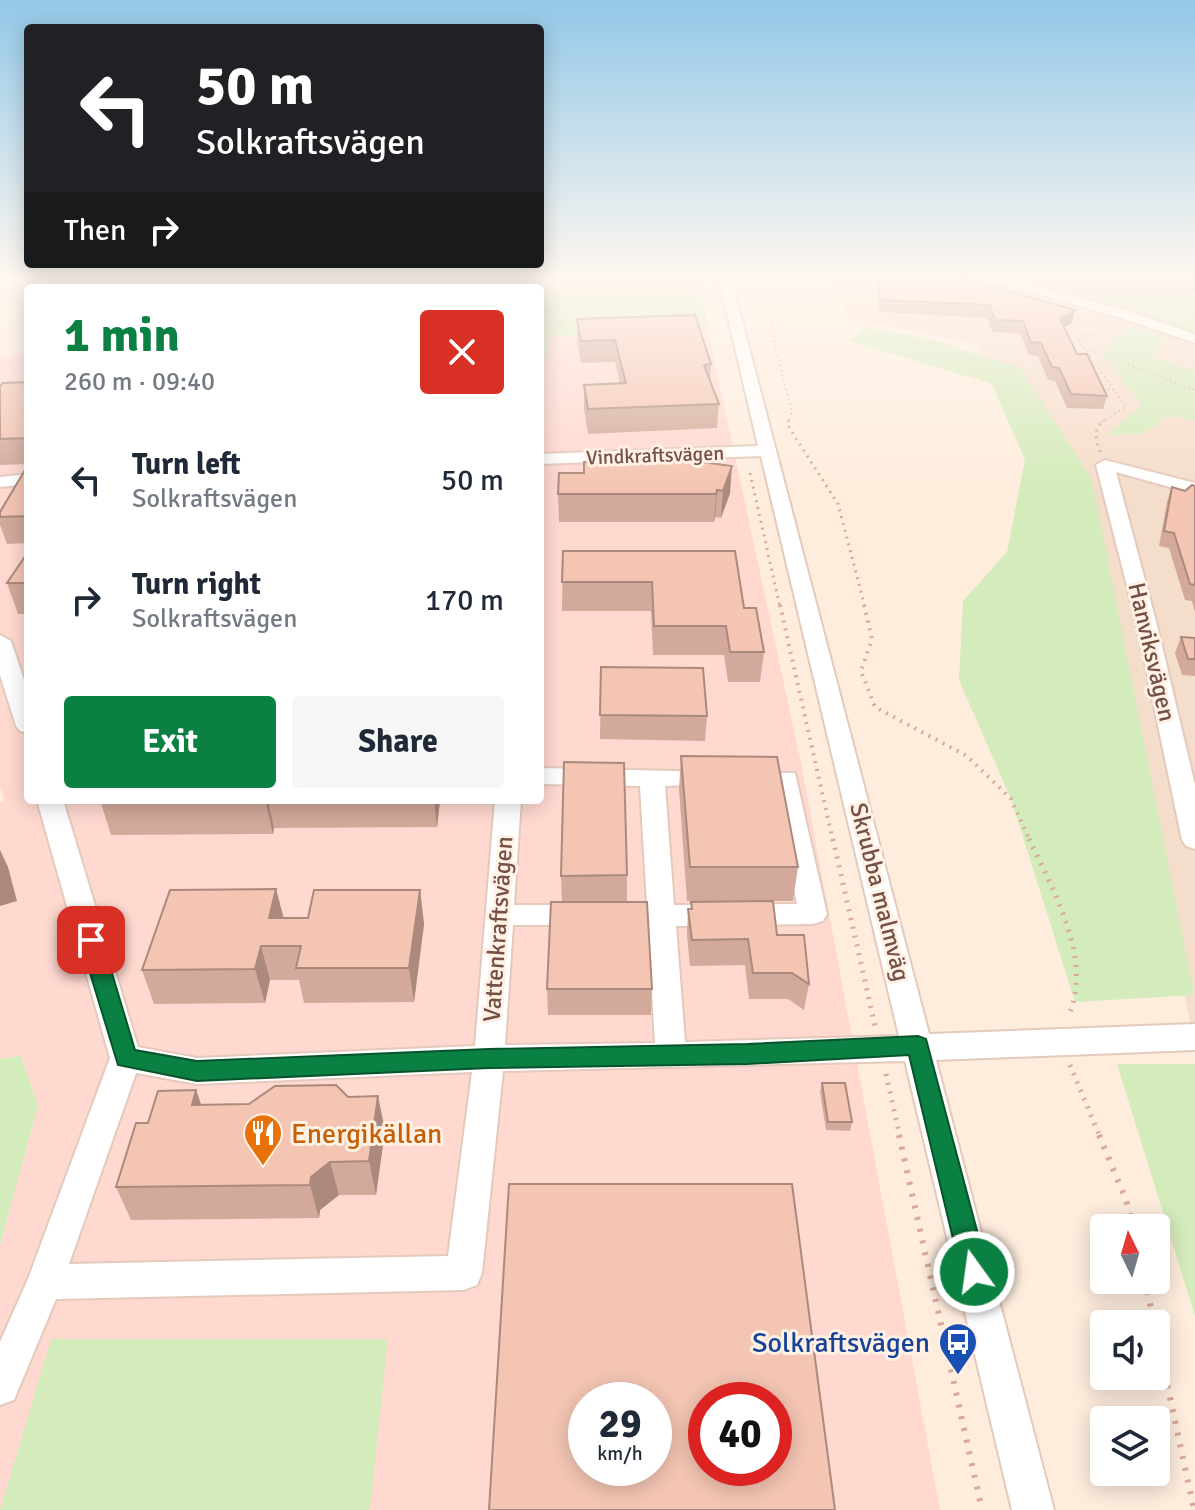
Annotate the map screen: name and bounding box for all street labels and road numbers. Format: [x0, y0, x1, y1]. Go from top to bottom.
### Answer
street label: Vindkraftsvägen [586, 441, 725, 470]
street label: Hanviksvägen [1121, 580, 1183, 724]
street label: Skrubba malmväg [843, 800, 917, 984]
street label: Vattenkraftsvägen [477, 835, 519, 1023]

